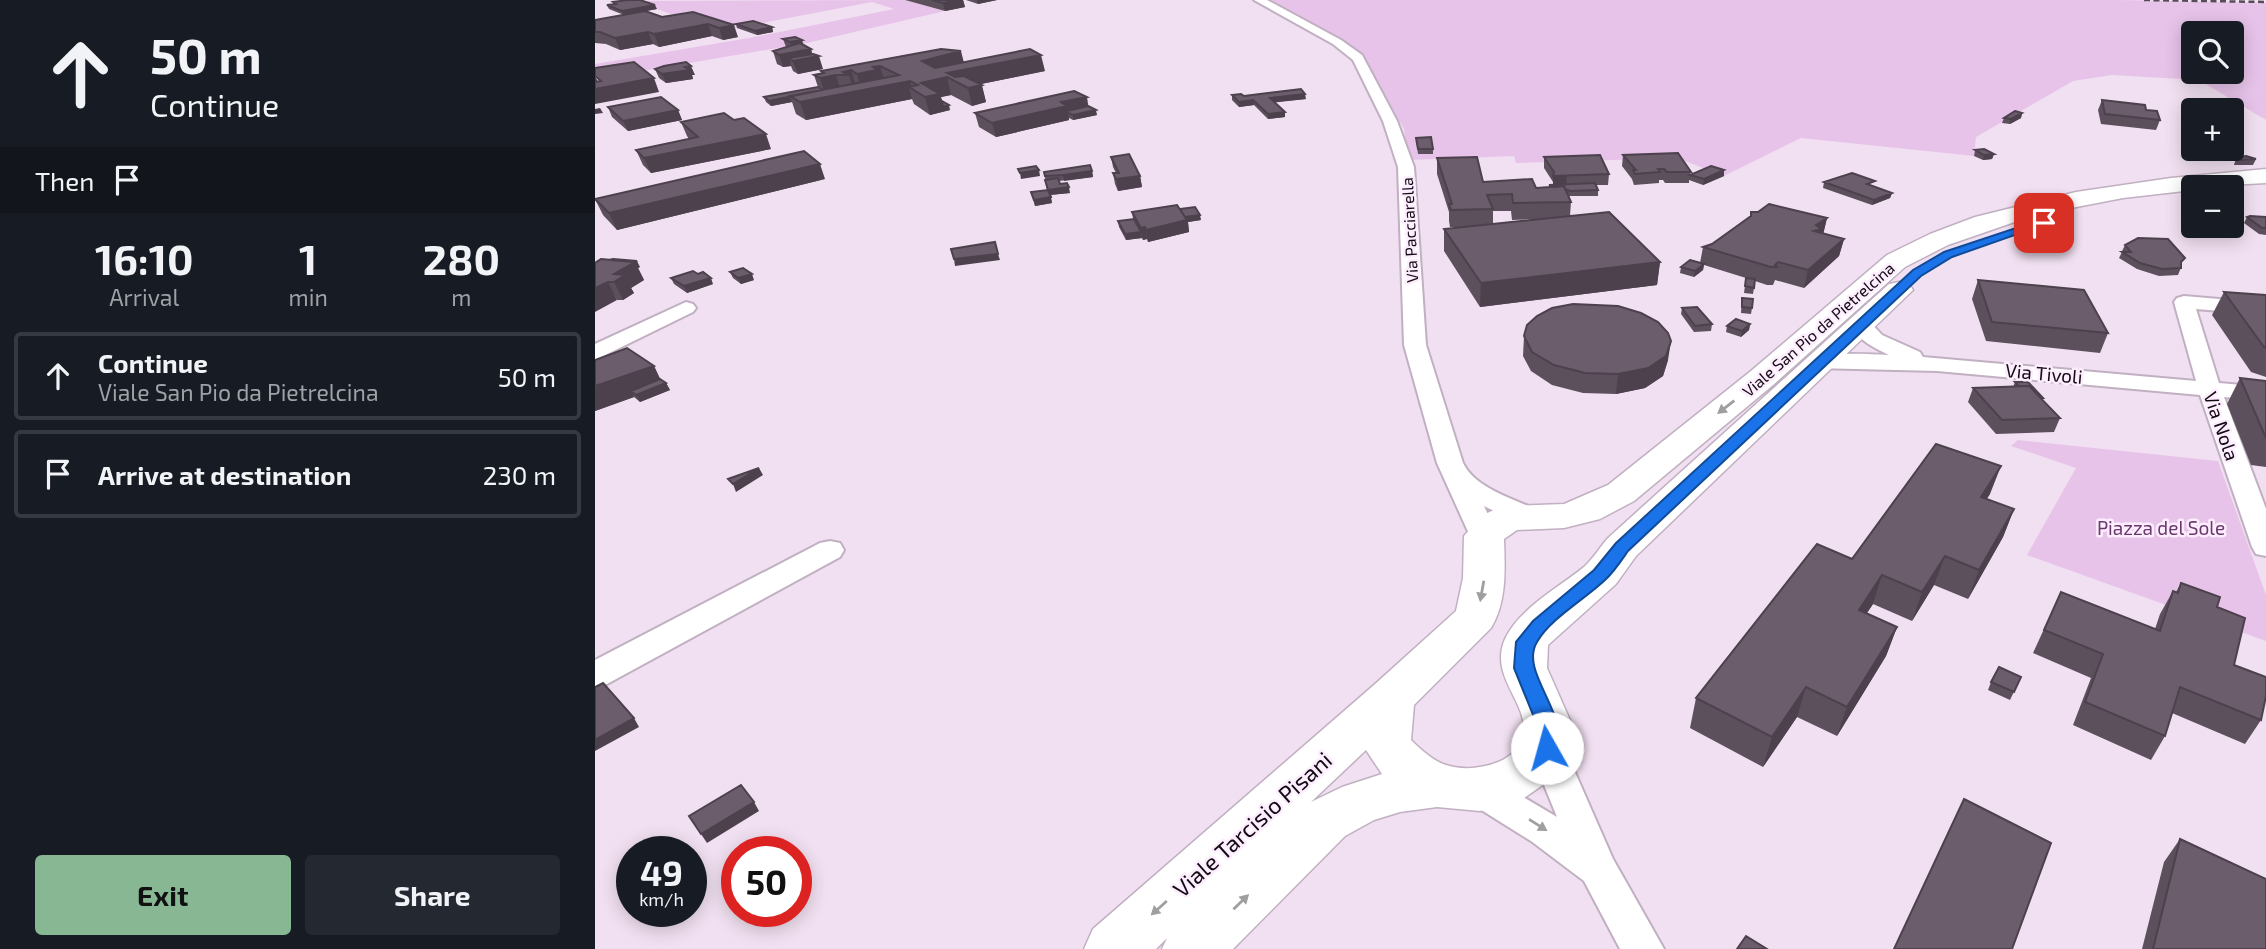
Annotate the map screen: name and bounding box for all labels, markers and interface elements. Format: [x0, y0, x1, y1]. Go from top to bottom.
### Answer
map controls [2181, 21, 2244, 238]
button: search [2181, 21, 2244, 84]
text: 50 m [150, 25, 262, 84]
icon: ahead [35, 28, 126, 119]
text: Continue [150, 85, 279, 123]
button: + [2181, 98, 2244, 161]
icon: arrive [108, 161, 146, 199]
text: Then [35, 165, 94, 196]
button: − [2181, 175, 2244, 238]
street label: Via Pacciarella [1397, 177, 1421, 283]
pin [2014, 193, 2074, 253]
icon: arrive [2025, 204, 2063, 242]
text: 16:10 [95, 233, 193, 283]
text: 1 [299, 233, 317, 283]
text: 280 [423, 233, 500, 283]
street label: Viale San Pio da Pietrelcina [1738, 258, 1898, 400]
text: Arrival [109, 283, 179, 311]
text: min [289, 283, 328, 311]
text: m [451, 283, 471, 311]
text: Continue [98, 347, 208, 378]
icon: ahead [39, 357, 77, 395]
street label: Via Tivoli [2004, 358, 2084, 388]
text: 50 m [498, 361, 556, 392]
text: Viale San Pio da Pietrelcina [98, 378, 379, 406]
street label: Via Nola [2200, 389, 2244, 463]
one-way arrow [1717, 400, 1735, 415]
icon: arrive [39, 455, 77, 493]
text: Arrive at destination [98, 459, 351, 490]
text: 230 m [483, 459, 556, 490]
park label: Piazza del Sole [2097, 516, 2225, 539]
one-way arrow [1476, 580, 1487, 602]
position arrow [1510, 711, 1584, 785]
street label: Viale Tarcisio Pisani [1167, 745, 1337, 903]
one-way arrow [1529, 819, 1548, 832]
speed limit sign: 50 [721, 836, 812, 927]
text: 49 [640, 851, 683, 893]
button: Exit [35, 855, 291, 935]
button: Share [305, 855, 560, 935]
text: km/h [639, 888, 684, 910]
one-way arrow [1232, 894, 1249, 910]
one-way arrow [1151, 900, 1168, 916]

